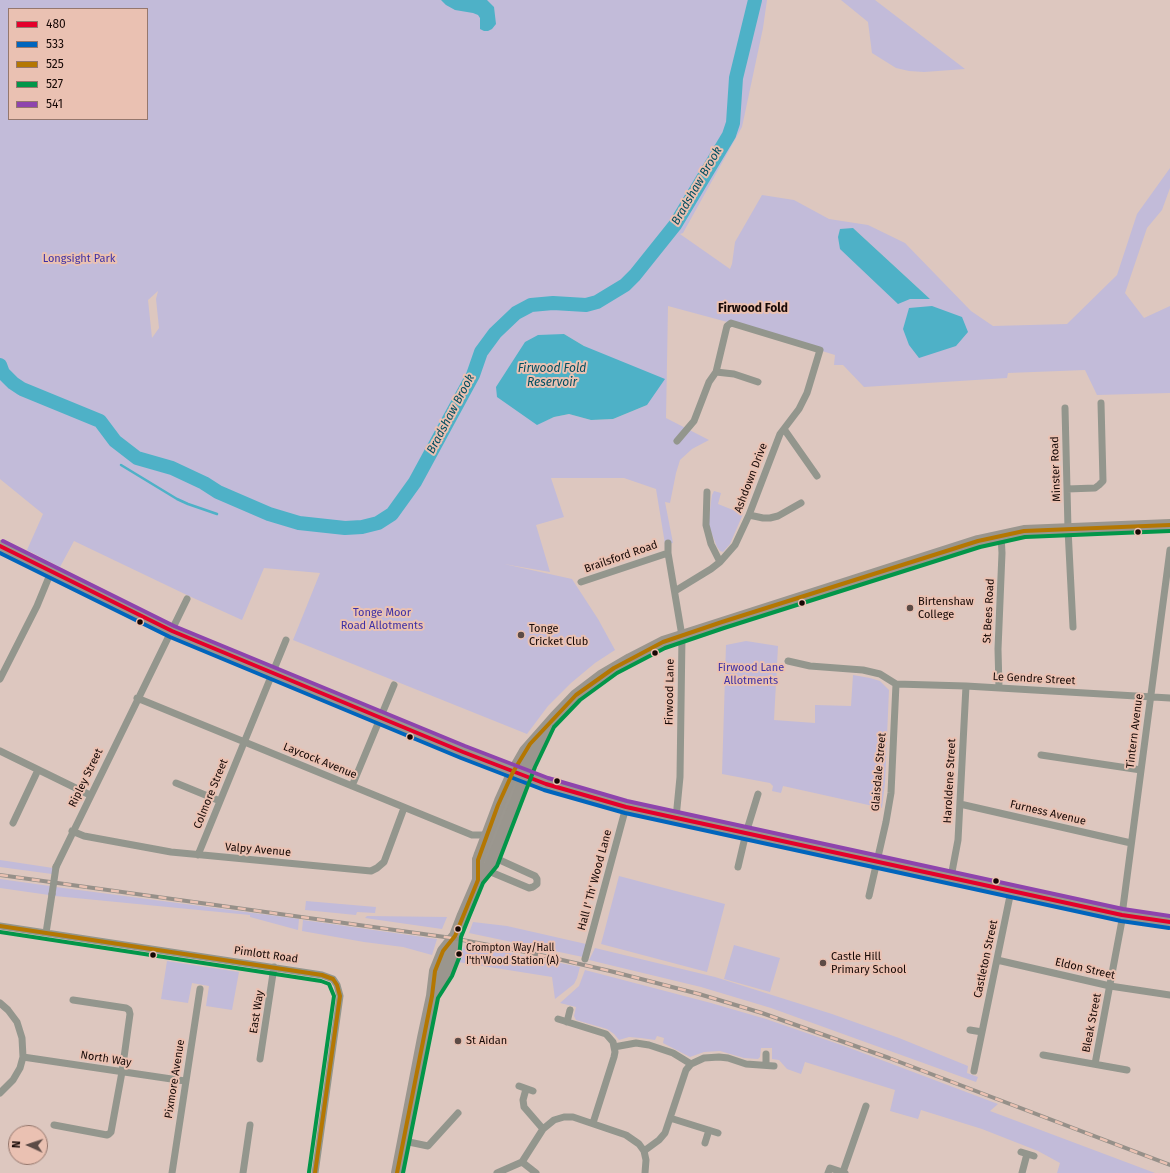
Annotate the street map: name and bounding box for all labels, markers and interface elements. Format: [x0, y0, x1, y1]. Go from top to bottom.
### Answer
legend [8, 8, 148, 120]
text: 480 [46, 17, 66, 31]
text: 533 [46, 37, 64, 51]
text: 525 [46, 57, 64, 71]
text: 527 [46, 77, 63, 91]
text: 541 [46, 97, 63, 111]
water label: Bradshaw Brook [669, 144, 725, 228]
park label: Longsight Park [43, 252, 115, 266]
district label: Firwood Fold [718, 302, 788, 316]
water label: Firwood Fold Reservoir [518, 362, 586, 390]
water label: Bradshaw Brook [424, 372, 478, 456]
street label: Minster Road [1048, 436, 1064, 502]
street label: Ashdown Drive [732, 441, 770, 515]
unlabelled marker [1133, 527, 1143, 537]
street label: Brailsford Road [583, 538, 659, 576]
street label: St Bees Road [981, 578, 997, 644]
place label: Birtenshaw College [918, 595, 974, 621]
unlabelled marker [797, 598, 807, 608]
marker: Birtenshaw College [905, 603, 915, 613]
park label: Tonge Moor Road Allotments [341, 606, 423, 632]
unlabelled marker [135, 617, 145, 627]
place label: Tonge Cricket Club [529, 622, 588, 648]
marker: Tonge Cricket Club [516, 630, 526, 640]
unlabelled marker [650, 648, 660, 658]
street label: Firwood Lane [663, 659, 677, 725]
park label: Firwood Lane Allotments [718, 661, 784, 687]
street label: Le Gendre Street [992, 670, 1076, 688]
street label: Tintern Avenue [1124, 693, 1146, 769]
unlabelled marker [405, 732, 415, 742]
street label: Glaisdale Street [869, 732, 889, 812]
street label: Haroldene Street [941, 738, 959, 824]
street label: Laycock Avenue [281, 740, 359, 782]
street label: Ripley Street [66, 747, 106, 809]
street label: Colmore Street [191, 757, 231, 831]
unlabelled marker [552, 776, 562, 786]
street label: Furness Avenue [1009, 798, 1087, 828]
street label: Hall I' Th' Wood Lane [575, 828, 615, 932]
street label: Valpy Avenue [225, 841, 291, 859]
unlabelled marker [991, 876, 1001, 886]
street label: Castleton Street [971, 919, 1001, 999]
unlabelled marker [453, 924, 463, 934]
place label: Crompton Way/Hall I'th'Wood Station (A) [466, 942, 559, 966]
street label: Pimlott Road [233, 944, 299, 966]
marker: Crompton Way/Hall I'th'Wood Station (A) [454, 949, 464, 959]
unlabelled marker [148, 950, 158, 960]
place label: Castle Hill Primary School [831, 950, 906, 976]
street label: Eldon Street [1054, 956, 1116, 982]
marker: Castle Hill Primary School [818, 958, 828, 968]
street label: East Way [247, 989, 267, 1035]
street label: Bleak Street [1080, 992, 1104, 1054]
place label: St Aidan [466, 1034, 507, 1048]
marker: St Aidan [453, 1036, 463, 1046]
street label: Pixmore Avenue [162, 1038, 188, 1120]
street label: North Way [80, 1048, 132, 1070]
north arrow [8, 1125, 48, 1165]
text: N [10, 1140, 23, 1148]

